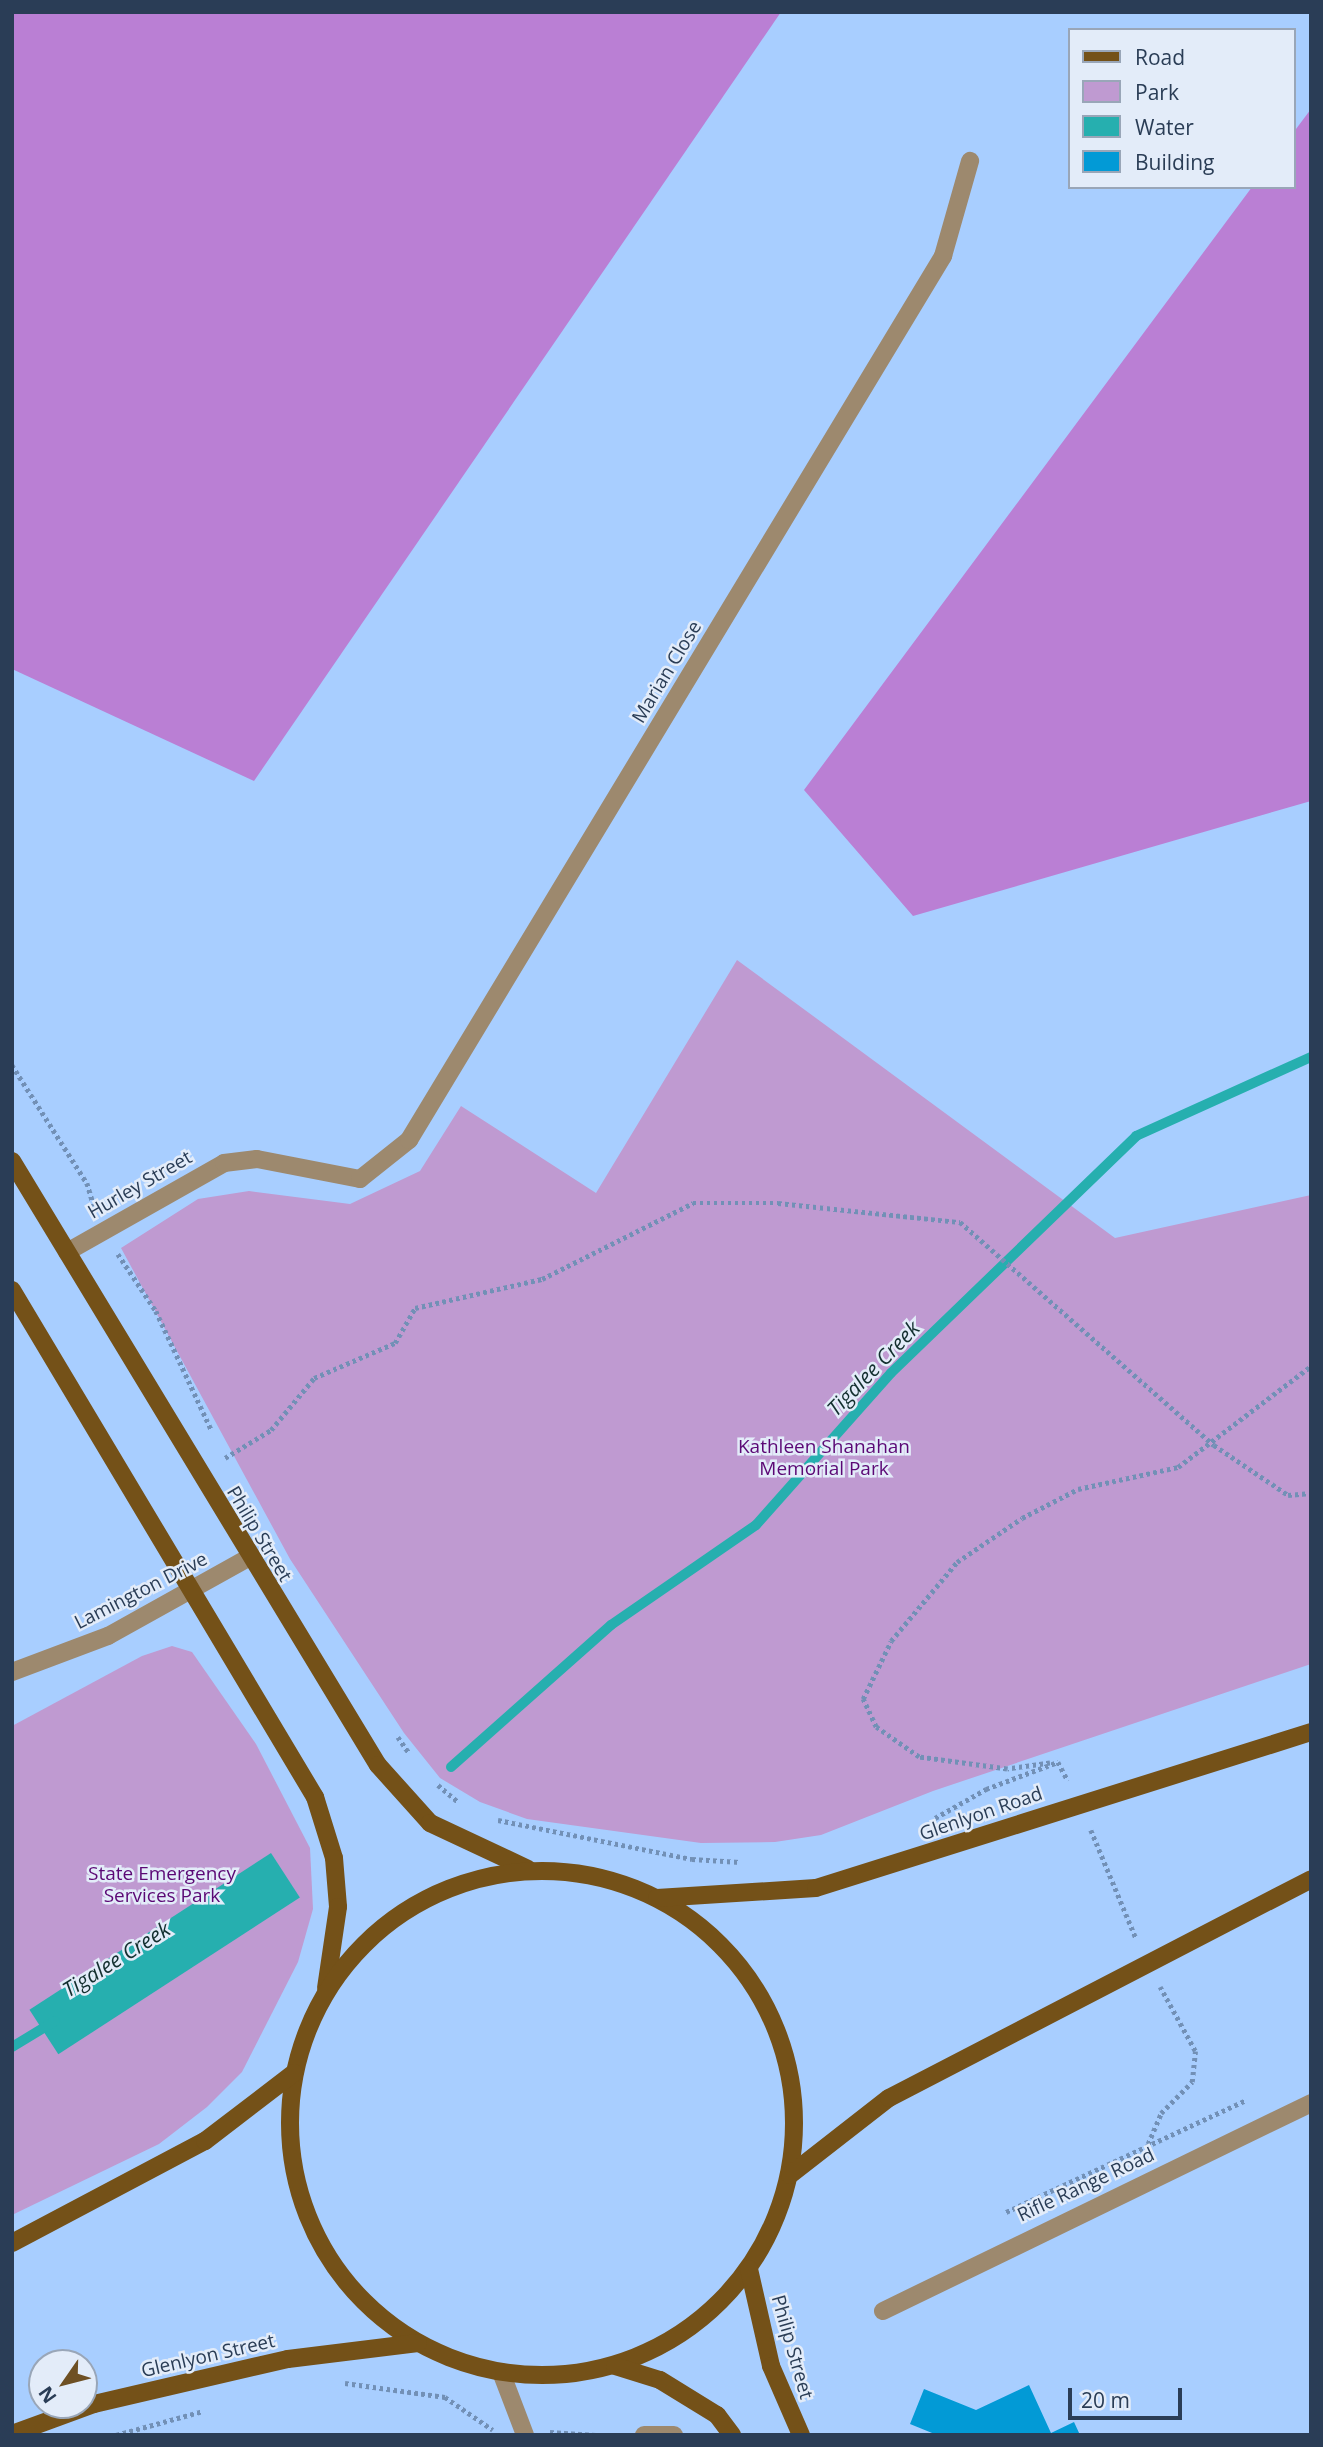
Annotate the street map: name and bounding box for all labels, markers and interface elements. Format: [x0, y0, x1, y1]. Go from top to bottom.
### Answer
legend [1068, 28, 1295, 189]
text: Road [1135, 43, 1185, 71]
text: Park [1135, 78, 1179, 106]
text: Water [1135, 113, 1194, 141]
text: Building [1135, 148, 1214, 176]
street label: Marian Close [628, 617, 706, 727]
street label: Hurley Street [84, 1146, 196, 1224]
water label: Tigalee Creek [822, 1315, 924, 1421]
park label: Kathleen Shanahan Memorial Park [738, 1436, 910, 1480]
street label: Philip Street [222, 1482, 296, 1586]
street label: Lamington Drive [71, 1548, 211, 1634]
street label: Glenlyon Road [916, 1782, 1046, 1846]
park label: State Emergency Services Park [88, 1863, 236, 1907]
water label: Tigalee Creek [58, 1916, 174, 2002]
street label: Rifle Range Road [1014, 2143, 1158, 2227]
street label: Philip Street [766, 2292, 818, 2402]
street label: Glenlyon Street [139, 2330, 277, 2382]
north arrow [28, 2349, 98, 2419]
scale bar [1071, 2374, 1185, 2418]
text: N [32, 2381, 63, 2409]
text: 20 m [1081, 2386, 1130, 2414]

